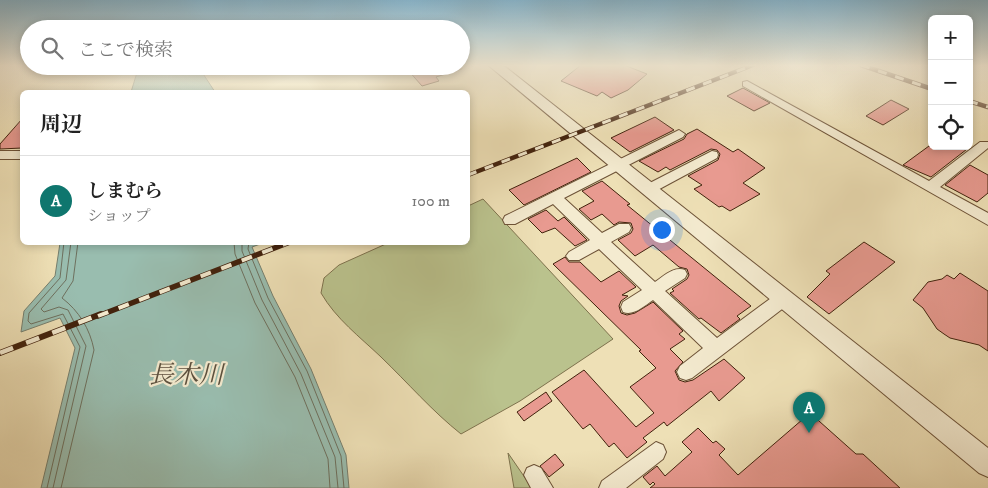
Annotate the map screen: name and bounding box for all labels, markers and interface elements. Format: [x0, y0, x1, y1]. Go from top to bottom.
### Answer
map controls [928, 15, 973, 150]
button: + [928, 15, 973, 60]
search box [20, 20, 470, 75]
icon: search [38, 34, 66, 62]
text: ここで検索 [78, 39, 173, 62]
button: − [928, 60, 973, 105]
button: locate [928, 105, 973, 150]
text: 周辺 [40, 112, 82, 138]
text: しまむら [87, 180, 163, 203]
text: A [51, 191, 61, 211]
text: 100 m [412, 191, 450, 211]
text: ショップ [87, 206, 151, 226]
your location [649, 217, 675, 243]
water label: 長木川 [148, 360, 226, 391]
pin: A [793, 392, 825, 433]

